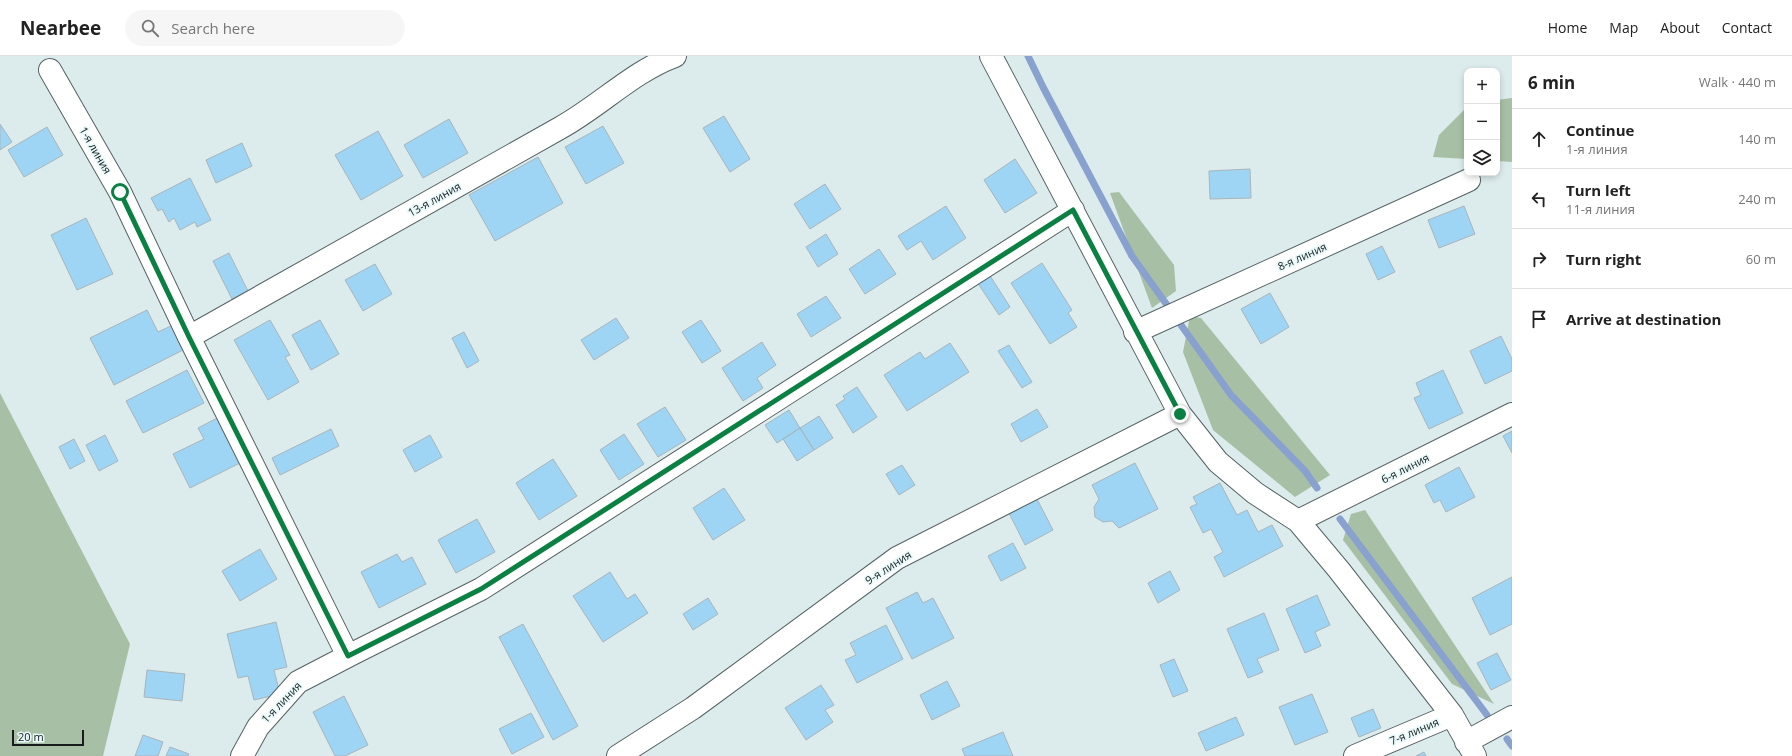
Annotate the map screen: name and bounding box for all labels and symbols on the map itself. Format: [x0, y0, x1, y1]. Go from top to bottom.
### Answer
street label: 1-я линия [76, 124, 116, 176]
street label: 13-я линия [405, 178, 463, 220]
route start [111, 183, 129, 201]
street label: 8-я линия [1275, 239, 1329, 273]
route end [1171, 405, 1189, 423]
street label: 6-я линия [1378, 449, 1432, 487]
street label: 9-я линия [862, 547, 914, 587]
street label: 1-я линия [258, 678, 304, 726]
street label: 7-я линия [1387, 714, 1441, 748]
scale bar [12, 728, 84, 747]

